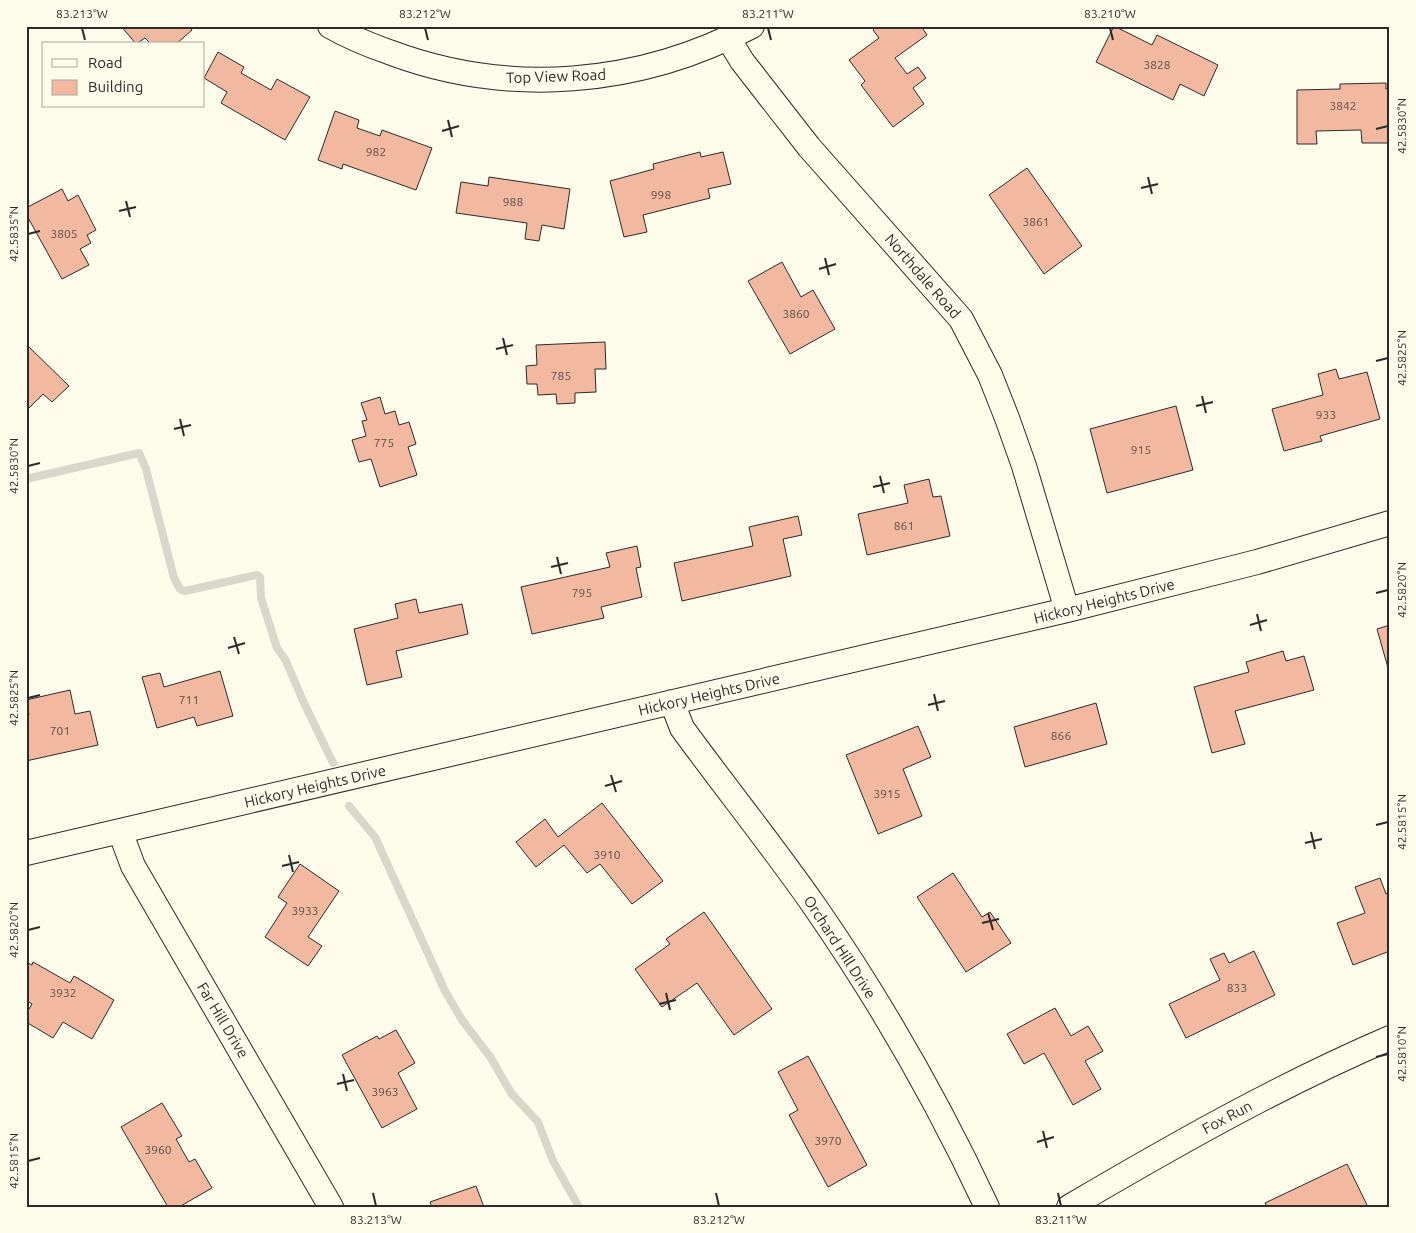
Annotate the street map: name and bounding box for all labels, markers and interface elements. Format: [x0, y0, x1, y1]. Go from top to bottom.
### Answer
text: 83.213°W [56, 7, 108, 20]
text: 83.212°W [399, 7, 451, 20]
text: 83.211°W [742, 7, 794, 20]
text: 83.210°W [1084, 7, 1136, 20]
legend [42, 42, 205, 108]
text: Road [88, 54, 123, 71]
house number: 3828 [1143, 58, 1171, 71]
street label: Top View Road [506, 66, 606, 86]
text: Building [88, 78, 143, 95]
text: 42.5830°N [1395, 98, 1408, 154]
house number: 3842 [1329, 99, 1357, 112]
house number: 982 [366, 145, 386, 158]
house number: 998 [651, 188, 671, 201]
house number: 988 [503, 195, 523, 208]
text: 42.5835°N [7, 206, 20, 262]
house number: 3861 [1022, 215, 1050, 228]
house number: 3805 [50, 227, 78, 240]
street label: Northdale Road [882, 230, 964, 322]
house number: 3860 [782, 307, 810, 320]
text: 42.5825°N [1395, 330, 1408, 386]
house number: 785 [551, 369, 571, 382]
house number: 933 [1316, 408, 1336, 421]
house number: 775 [374, 436, 394, 449]
text: 42.5830°N [7, 438, 20, 494]
house number: 915 [1131, 443, 1151, 456]
house number: 861 [894, 519, 914, 532]
text: 42.5820°N [1395, 562, 1408, 618]
street label: Hickory Heights Drive [1032, 575, 1176, 627]
house number: 795 [572, 586, 592, 599]
street label: Hickory Heights Drive [637, 669, 781, 719]
text: 42.5825°N [7, 670, 20, 726]
house number: 711 [179, 693, 199, 706]
house number: 701 [50, 724, 70, 737]
house number: 866 [1051, 729, 1071, 742]
street label: Hickory Heights Drive [243, 761, 387, 811]
house number: 3915 [873, 787, 901, 800]
text: 42.5815°N [1395, 794, 1408, 850]
house number: 3910 [593, 848, 621, 861]
street label: Orchard Hill Drive [800, 892, 880, 1002]
text: 42.5820°N [7, 902, 20, 958]
house number: 3933 [291, 904, 319, 917]
street label: Far Hill Drive [194, 979, 252, 1061]
house number: 833 [1227, 981, 1247, 994]
house number: 3932 [49, 986, 77, 999]
text: 42.5810°N [1395, 1026, 1408, 1082]
house number: 3963 [371, 1085, 399, 1098]
street label: Fox Run [1199, 1097, 1255, 1137]
text: 42.5815°N [7, 1133, 20, 1189]
house number: 3970 [814, 1134, 842, 1147]
house number: 3960 [144, 1143, 172, 1156]
text: 83.213°W [350, 1213, 402, 1226]
text: 83.212°W [693, 1213, 745, 1226]
text: 83.211°W [1035, 1213, 1087, 1226]

